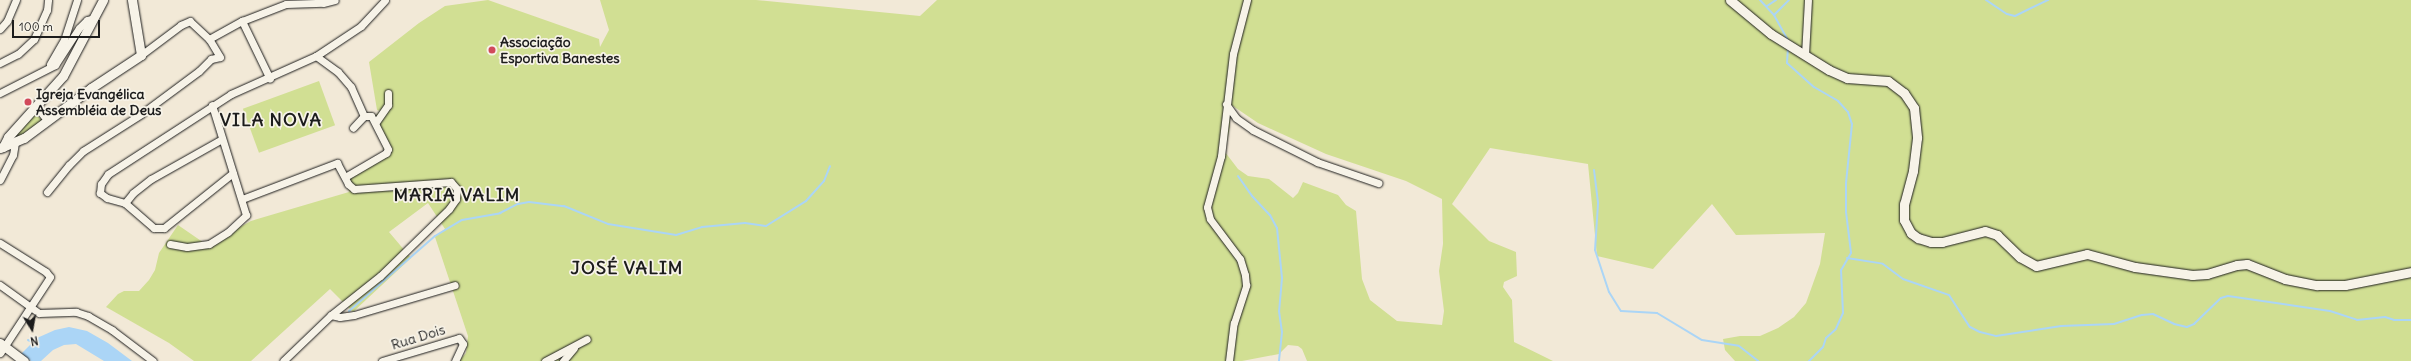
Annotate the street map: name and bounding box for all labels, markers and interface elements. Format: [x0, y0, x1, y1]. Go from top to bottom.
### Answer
scale bar [14, 12, 102, 38]
text: 100 m [19, 19, 53, 34]
place label: Associação Esportiva Banestes [500, 34, 620, 66]
marker: Associação Esportiva Banestes [487, 45, 497, 55]
place label: Igreja Evangélica Assembléia de Deus [36, 86, 161, 118]
marker: Igreja Evangélica Assembléia de Deus [23, 97, 33, 107]
district label: VILA NOVA [220, 109, 322, 131]
district label: MARIA VALIM [394, 184, 520, 206]
district label: JOSÉ VALIM [571, 257, 683, 279]
north arrow [12, 309, 52, 349]
street label: Rua Dois [389, 321, 447, 353]
text: N [29, 333, 39, 348]

